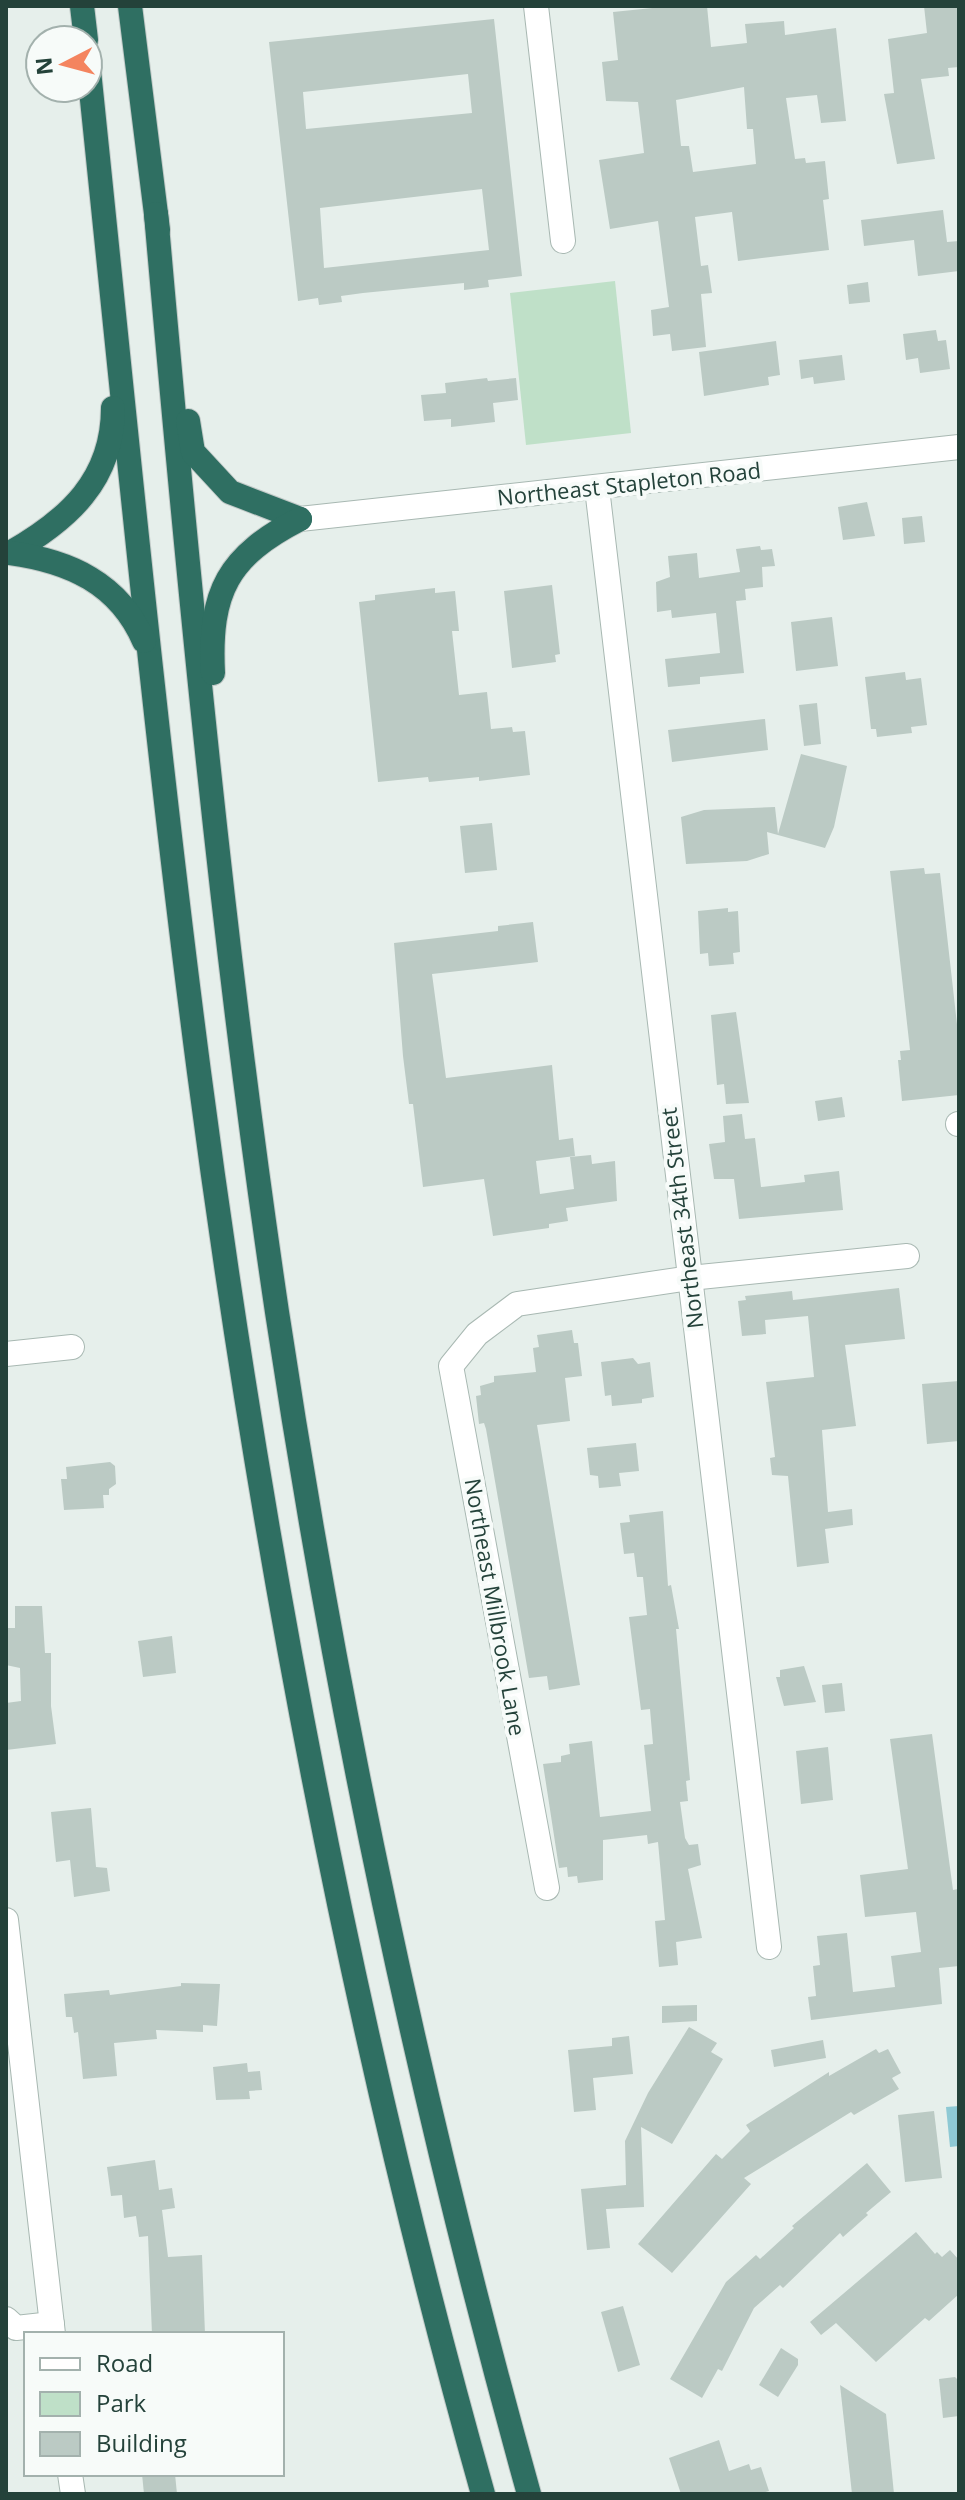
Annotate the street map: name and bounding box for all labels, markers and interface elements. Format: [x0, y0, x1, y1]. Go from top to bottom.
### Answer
north arrow [24, 24, 104, 104]
text: N [27, 56, 59, 77]
street label: Northeast Stapleton Road [496, 454, 762, 512]
street label: Northeast 34th Street [653, 1106, 709, 1330]
street label: Northeast Millbrook Lane [459, 1476, 533, 1738]
legend [24, 2332, 284, 2476]
text: Road [96, 2346, 153, 2379]
text: Park [96, 2386, 147, 2419]
text: Building [96, 2426, 187, 2459]

